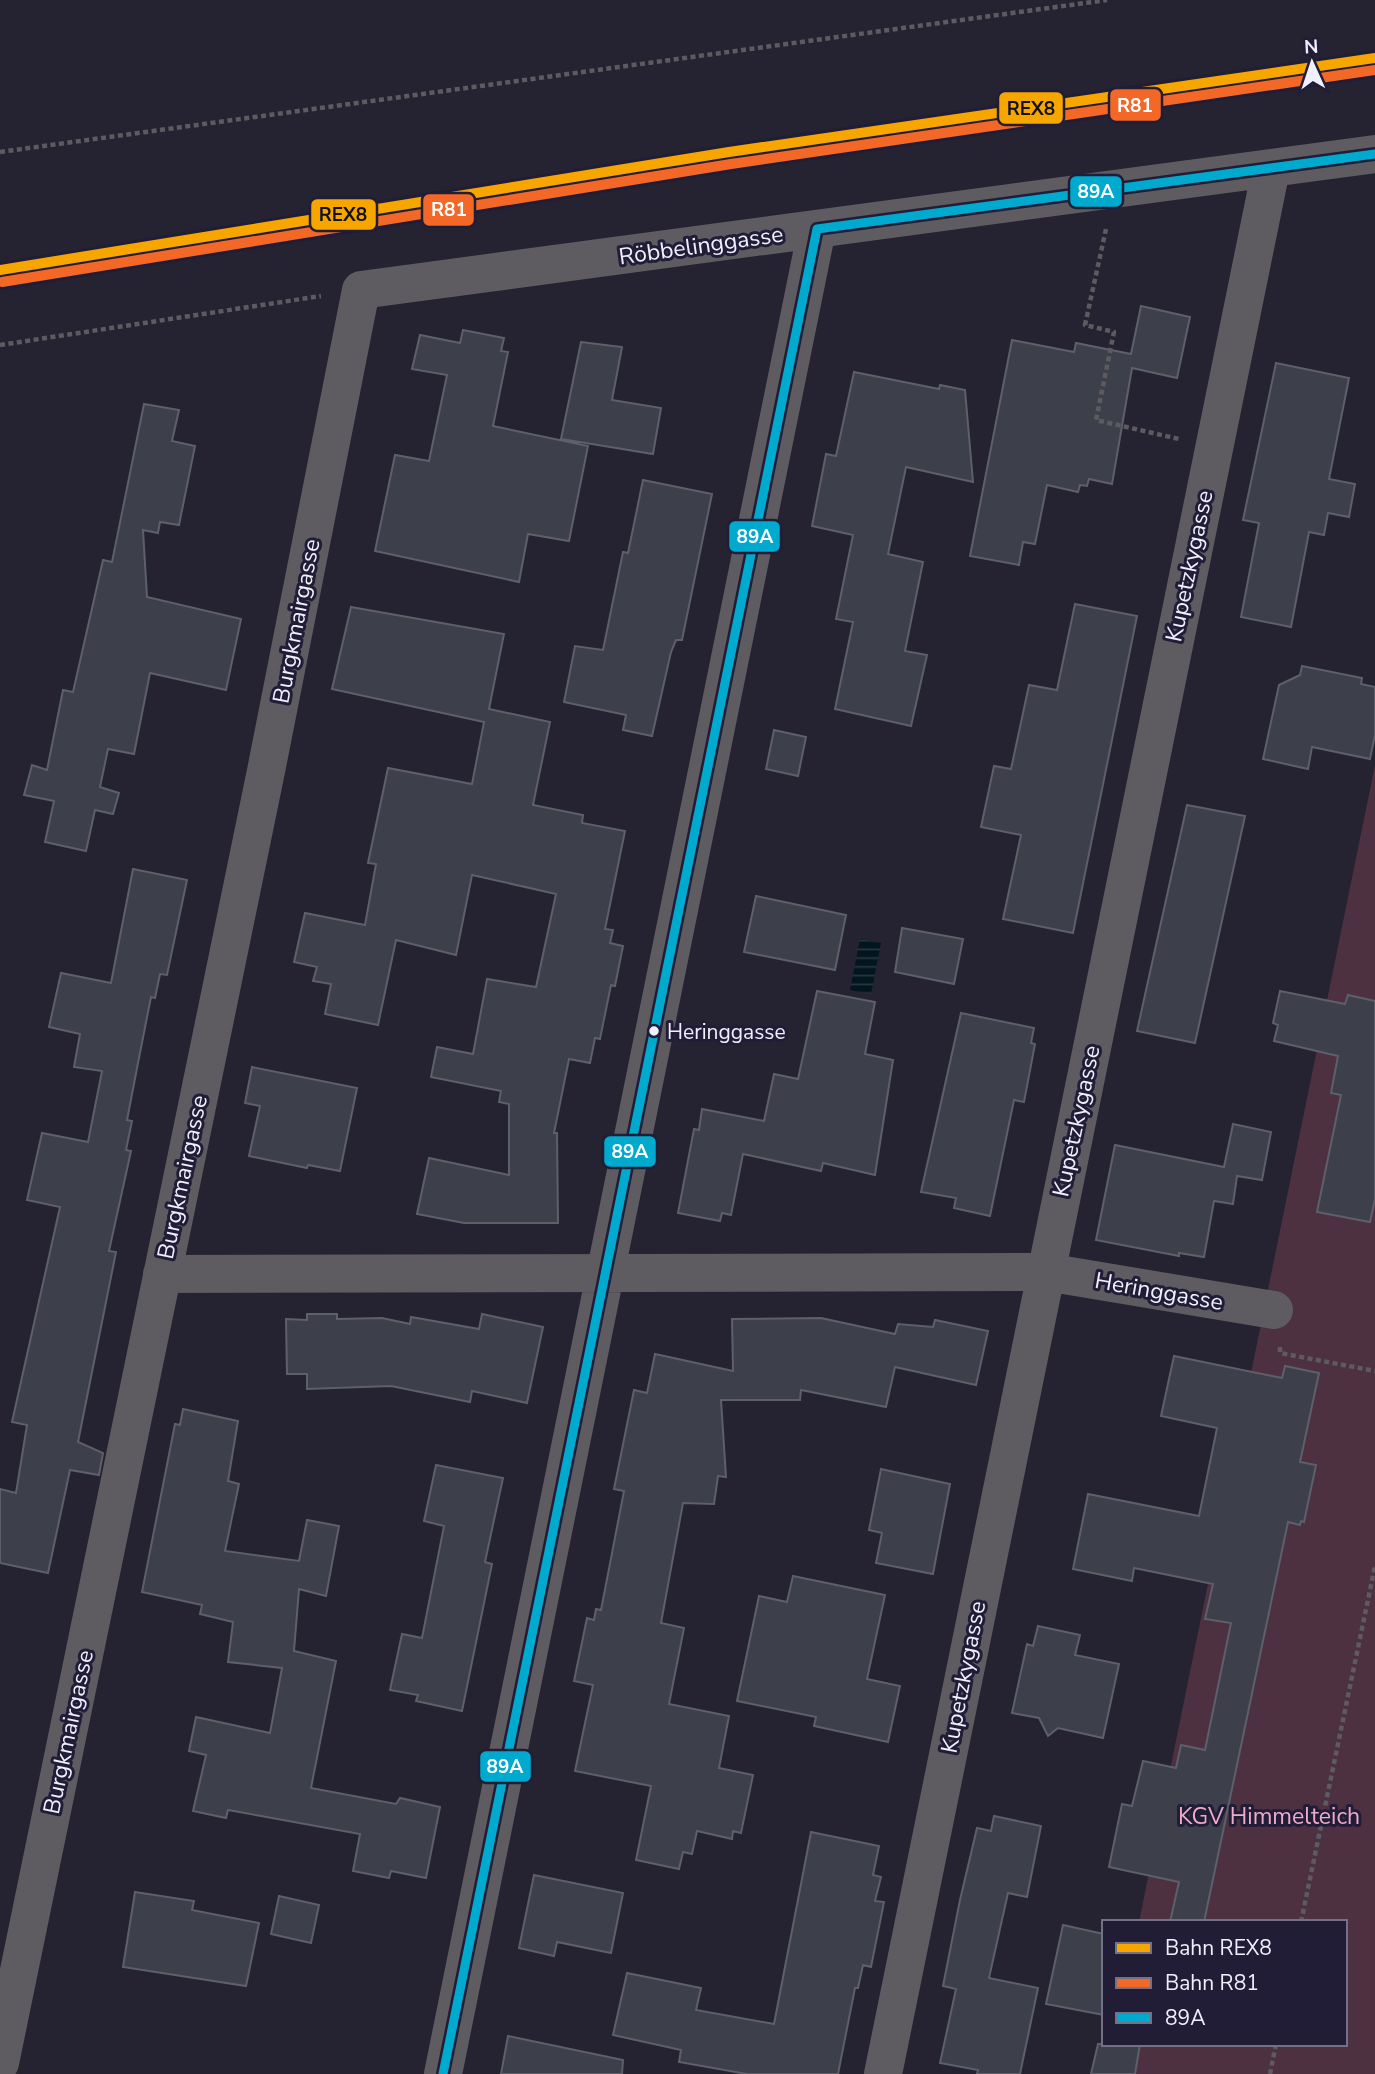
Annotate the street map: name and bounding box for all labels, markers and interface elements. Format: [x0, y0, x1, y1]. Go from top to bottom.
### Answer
north arrow [1277, 28, 1347, 98]
text: N [1303, 34, 1319, 60]
line badge: R81 [1109, 88, 1162, 122]
line badge: REX8 [998, 91, 1064, 125]
text: R81 [1117, 93, 1153, 119]
text: REX8 [1007, 96, 1055, 122]
line badge: 89A [1069, 175, 1123, 208]
text: 89A [1078, 179, 1115, 205]
line badge: R81 [422, 193, 475, 227]
text: R81 [431, 197, 467, 223]
line badge: REX8 [310, 198, 377, 231]
text: REX8 [319, 202, 367, 228]
street label: Röbbelinggasse [617, 219, 785, 272]
street label: Kupetzkygasse [1158, 487, 1221, 645]
line badge: 89A [728, 520, 781, 553]
text: 89A [737, 524, 774, 550]
street label: Burgkmairgasse [265, 536, 328, 706]
place label: Heringgasse [667, 1018, 786, 1046]
marker: Heringgasse [647, 1024, 661, 1038]
street label: Kupetzkygasse [1045, 1042, 1108, 1200]
street label: Burgkmairgasse [150, 1092, 215, 1262]
line badge: 89A [603, 1135, 657, 1168]
text: 89A [612, 1139, 649, 1165]
street label: Heringgasse [1092, 1265, 1226, 1318]
street label: Kupetzkygasse [934, 1598, 993, 1756]
street label: Burgkmairgasse [36, 1647, 101, 1817]
line badge: 89A [479, 1750, 532, 1783]
text: 89A [487, 1754, 524, 1780]
park label: KGV Himmelteich [1178, 1801, 1360, 1832]
legend [1102, 1920, 1347, 2046]
text: Bahn REX8 [1165, 1934, 1272, 1962]
text: Bahn R81 [1165, 1969, 1259, 1997]
text: 89A [1165, 2004, 1206, 2032]

